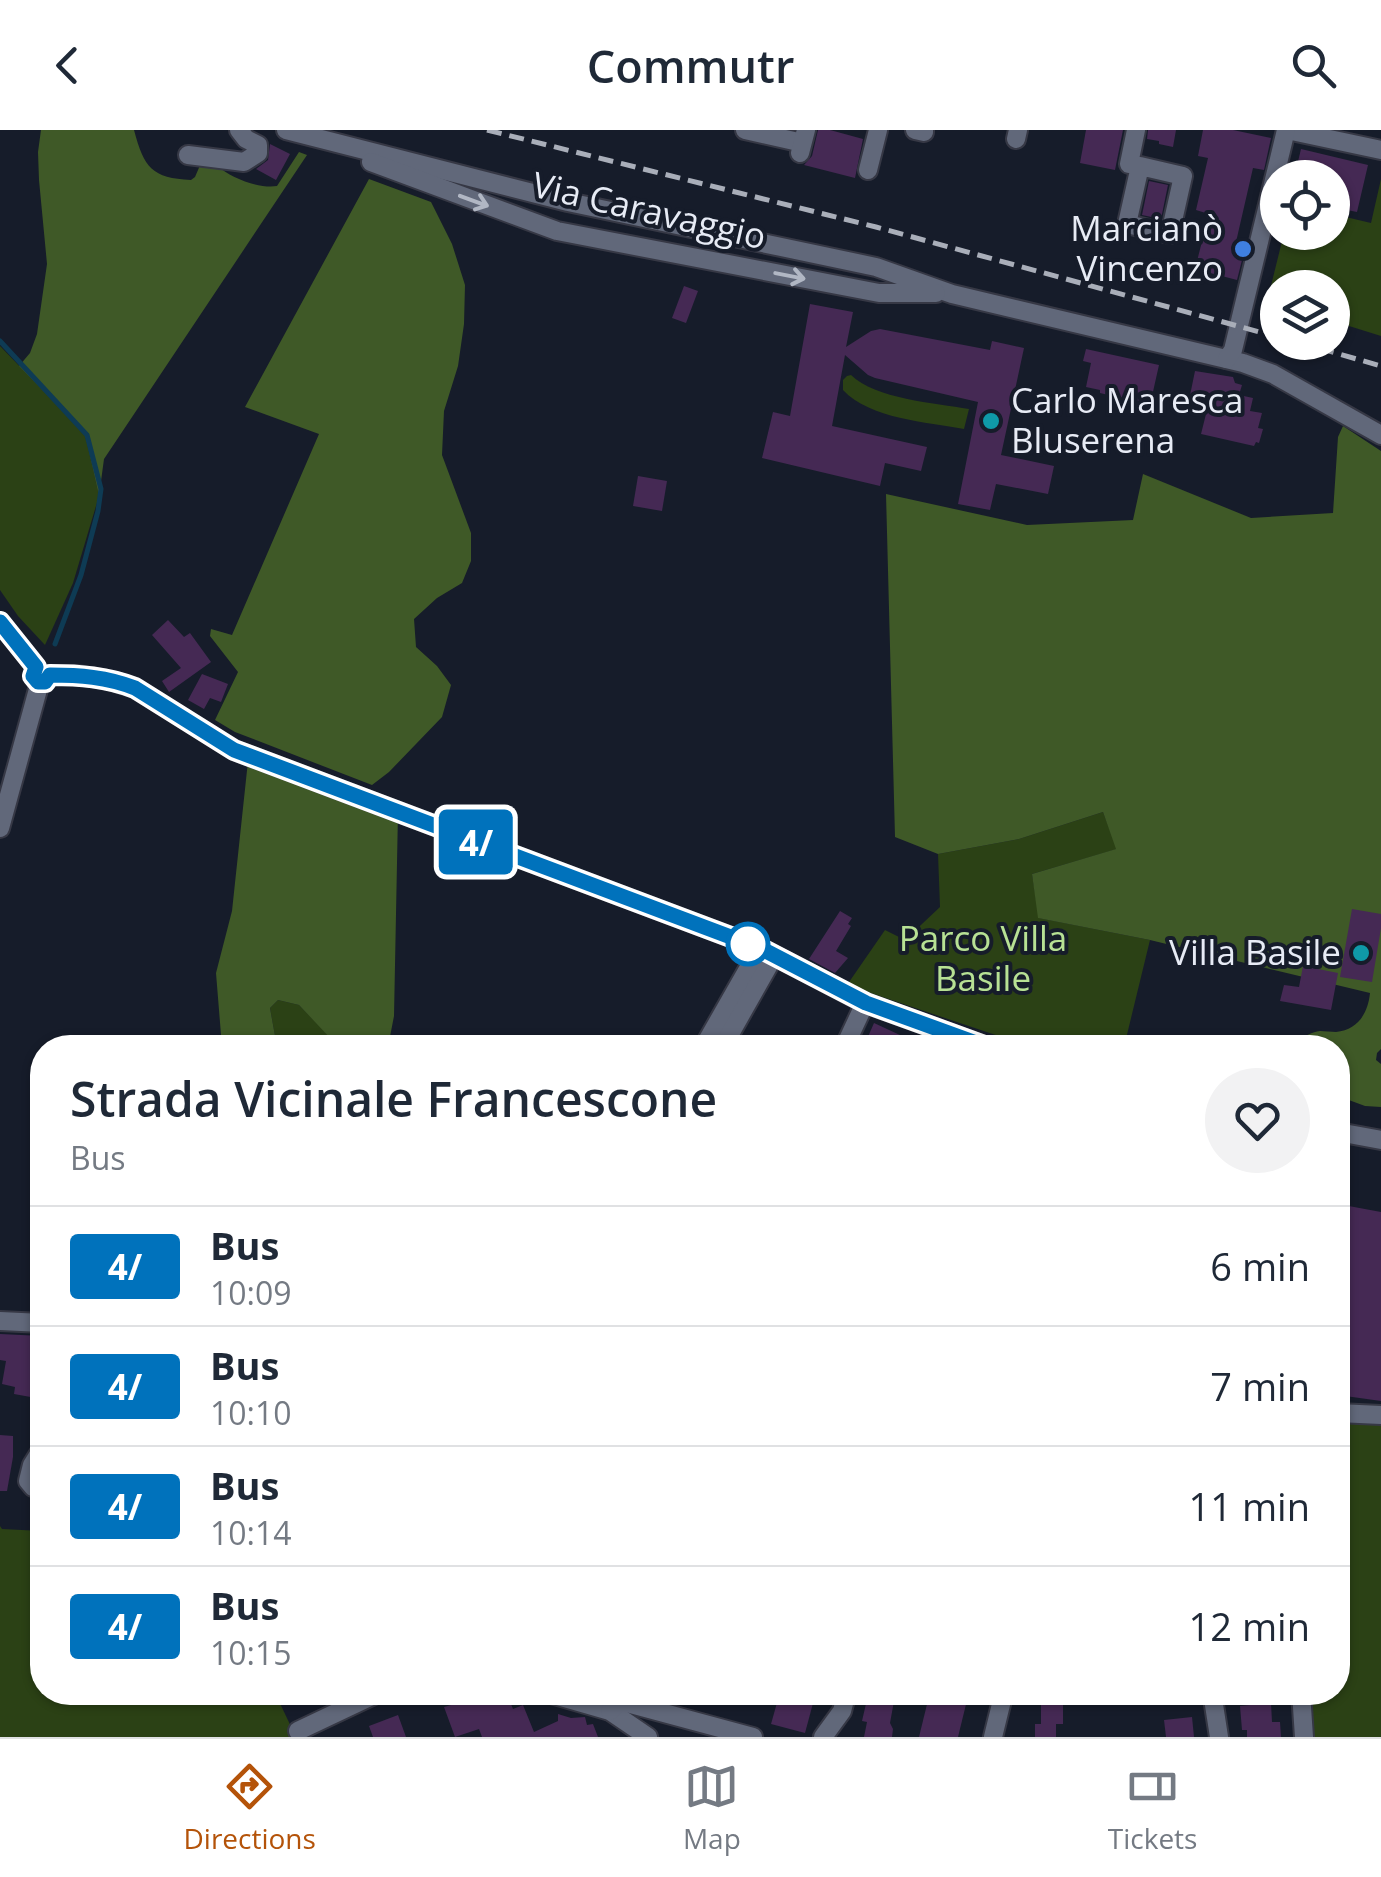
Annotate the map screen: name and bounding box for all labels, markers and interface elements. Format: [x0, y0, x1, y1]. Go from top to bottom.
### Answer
text: Commutr [587, 35, 794, 96]
icon: back [40, 38, 95, 93]
icon: search [1286, 38, 1341, 93]
street label: Via Caravaggio [528, 160, 771, 259]
map controls [1260, 160, 1350, 360]
button: locate [1260, 160, 1350, 250]
one-way arrow [459, 193, 489, 211]
place label: Marcianò Vincenzo [1070, 204, 1223, 291]
marker: Marcianò Vincenzo [1232, 238, 1254, 260]
one-way arrow [773, 267, 805, 286]
button: layers [1260, 270, 1350, 360]
place label: Carlo Maresca Bluserena [1011, 376, 1244, 463]
marker: Carlo Maresca Bluserena [980, 410, 1002, 432]
line badge: 4/ [431, 810, 521, 874]
text: 4/ [459, 819, 493, 866]
park label: Parco Villa Basile [899, 914, 1067, 1001]
unlabelled marker [727, 923, 769, 965]
place label: Villa Basile [1169, 928, 1341, 975]
marker: Villa Basile [1350, 942, 1372, 964]
text: Strada Vicinale Francescone [70, 1066, 717, 1131]
button: heart [1205, 1068, 1310, 1173]
text: Bus [70, 1136, 126, 1179]
text: Bus [210, 1219, 279, 1271]
text: 6 min [1210, 1240, 1310, 1292]
text: 4/ [108, 1243, 142, 1290]
text: 10:09 [210, 1271, 292, 1314]
text: Bus [210, 1339, 279, 1391]
text: 7 min [1210, 1360, 1310, 1412]
text: 4/ [108, 1363, 142, 1410]
text: 10:10 [210, 1391, 292, 1434]
text: Bus [210, 1459, 279, 1511]
text: 11 min [1189, 1480, 1310, 1532]
text: 4/ [108, 1483, 142, 1530]
text: 10:14 [210, 1511, 292, 1554]
text: Bus [210, 1579, 279, 1631]
text: 12 min [1189, 1600, 1310, 1652]
text: 4/ [108, 1603, 142, 1650]
text: 10:15 [210, 1631, 292, 1674]
tab: Directions [184, 1759, 316, 1857]
tab: Map [683, 1759, 741, 1857]
tab: Tickets [1108, 1759, 1197, 1857]

